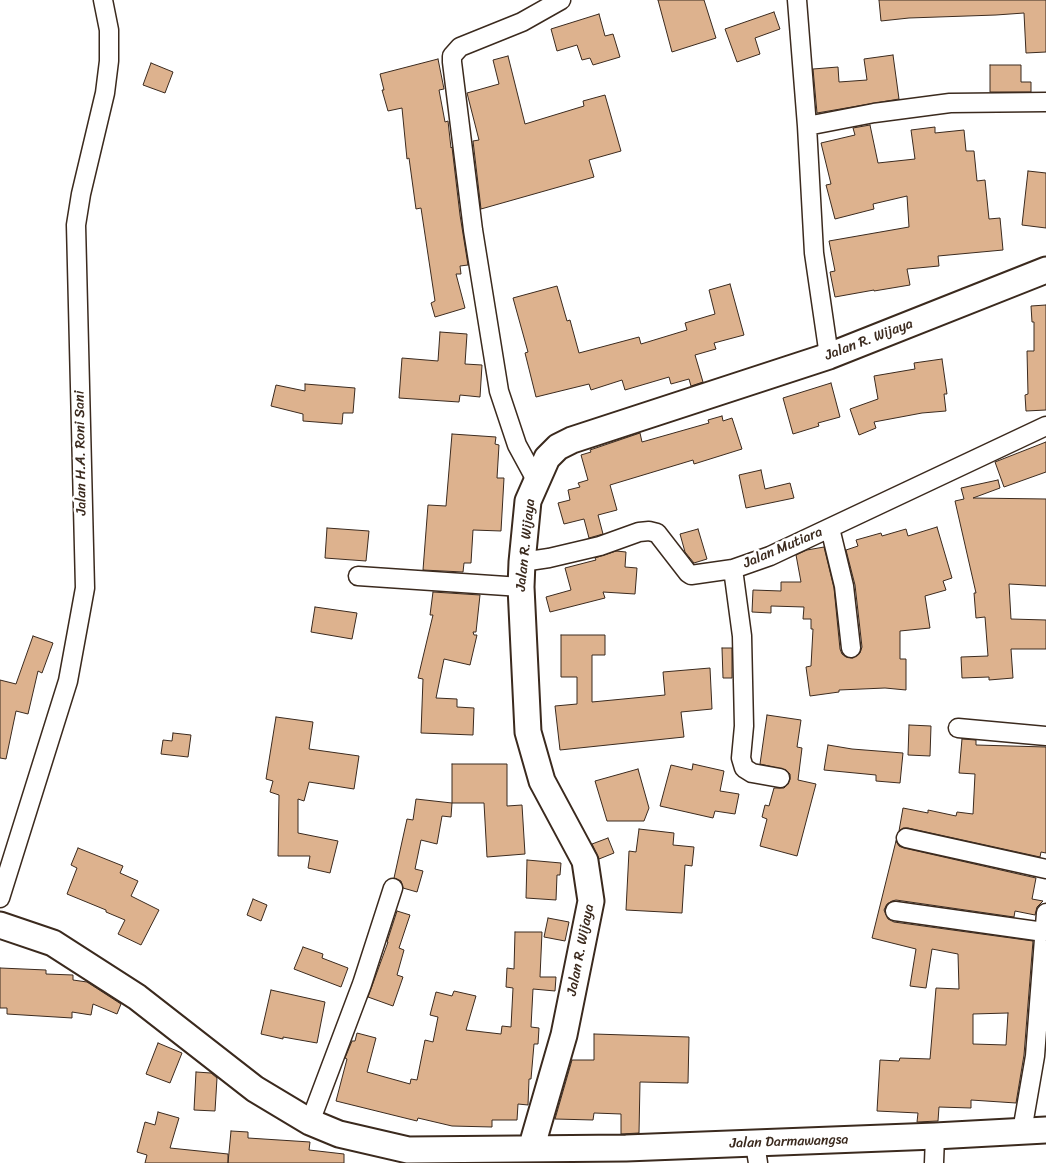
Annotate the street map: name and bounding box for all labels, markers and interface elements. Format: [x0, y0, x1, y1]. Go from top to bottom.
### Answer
street label: Jalan R. Wijaya [823, 316, 915, 364]
street label: Jalan H.A. Roni Sani [72, 390, 90, 516]
street label: Jalan R. Wijaya [513, 498, 539, 592]
street label: Jalan Mutiara [741, 524, 825, 572]
street label: Jalan R. Wijaya [564, 903, 598, 997]
street label: Jalan Darmawangsa [729, 1132, 849, 1152]

